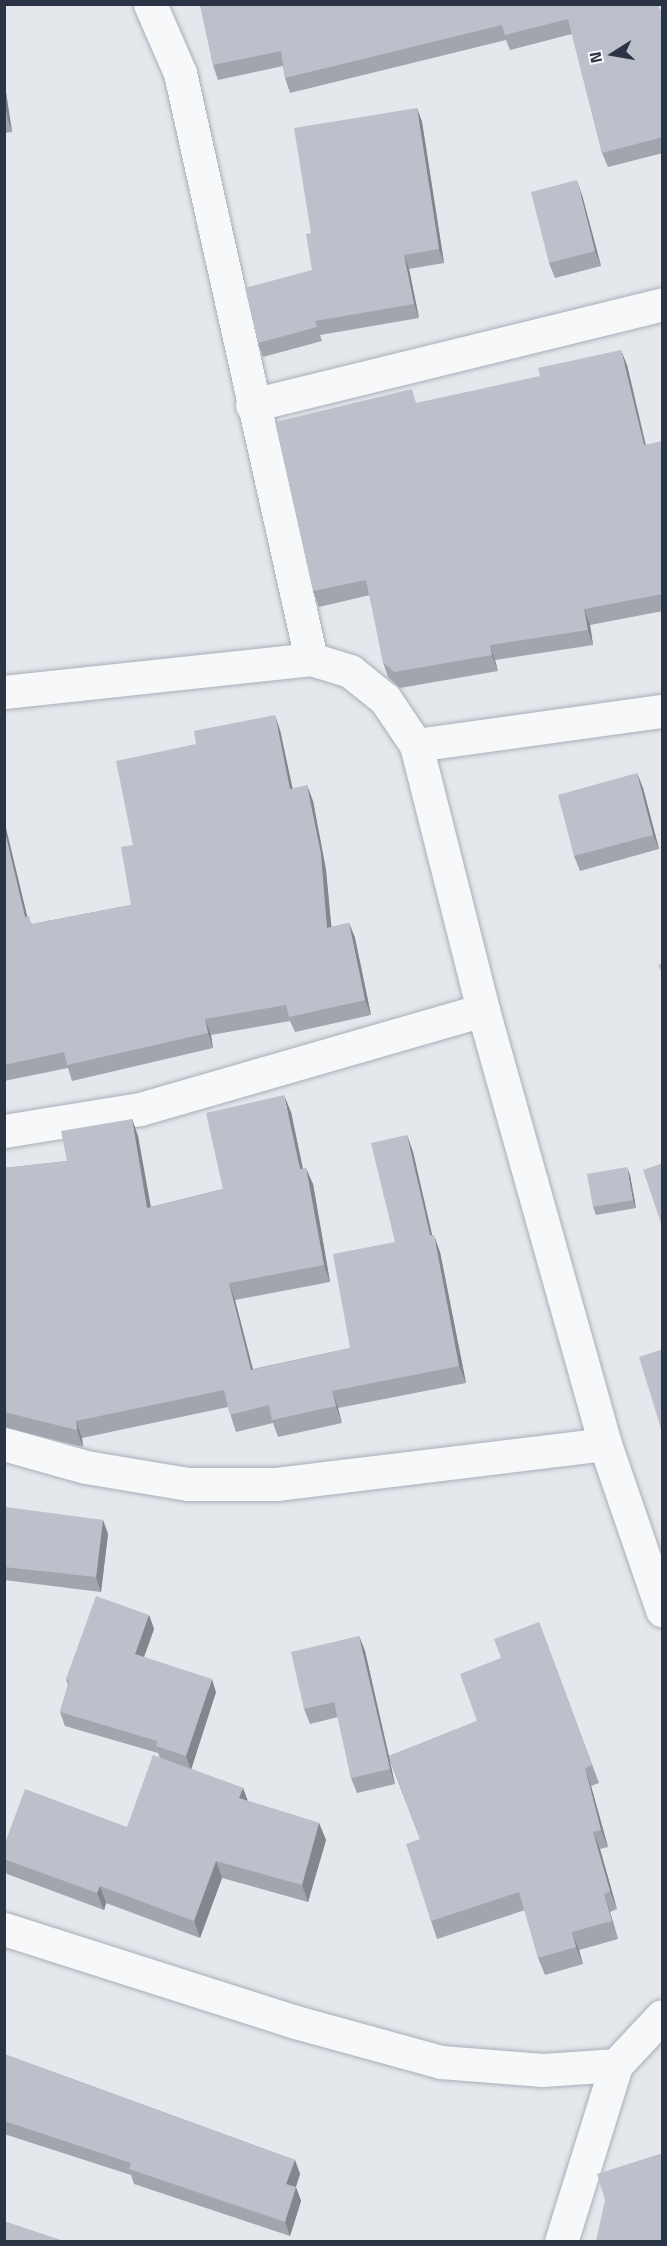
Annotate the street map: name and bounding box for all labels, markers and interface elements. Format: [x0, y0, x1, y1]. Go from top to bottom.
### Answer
north arrow [583, 24, 643, 84]
text: N [582, 50, 608, 65]

